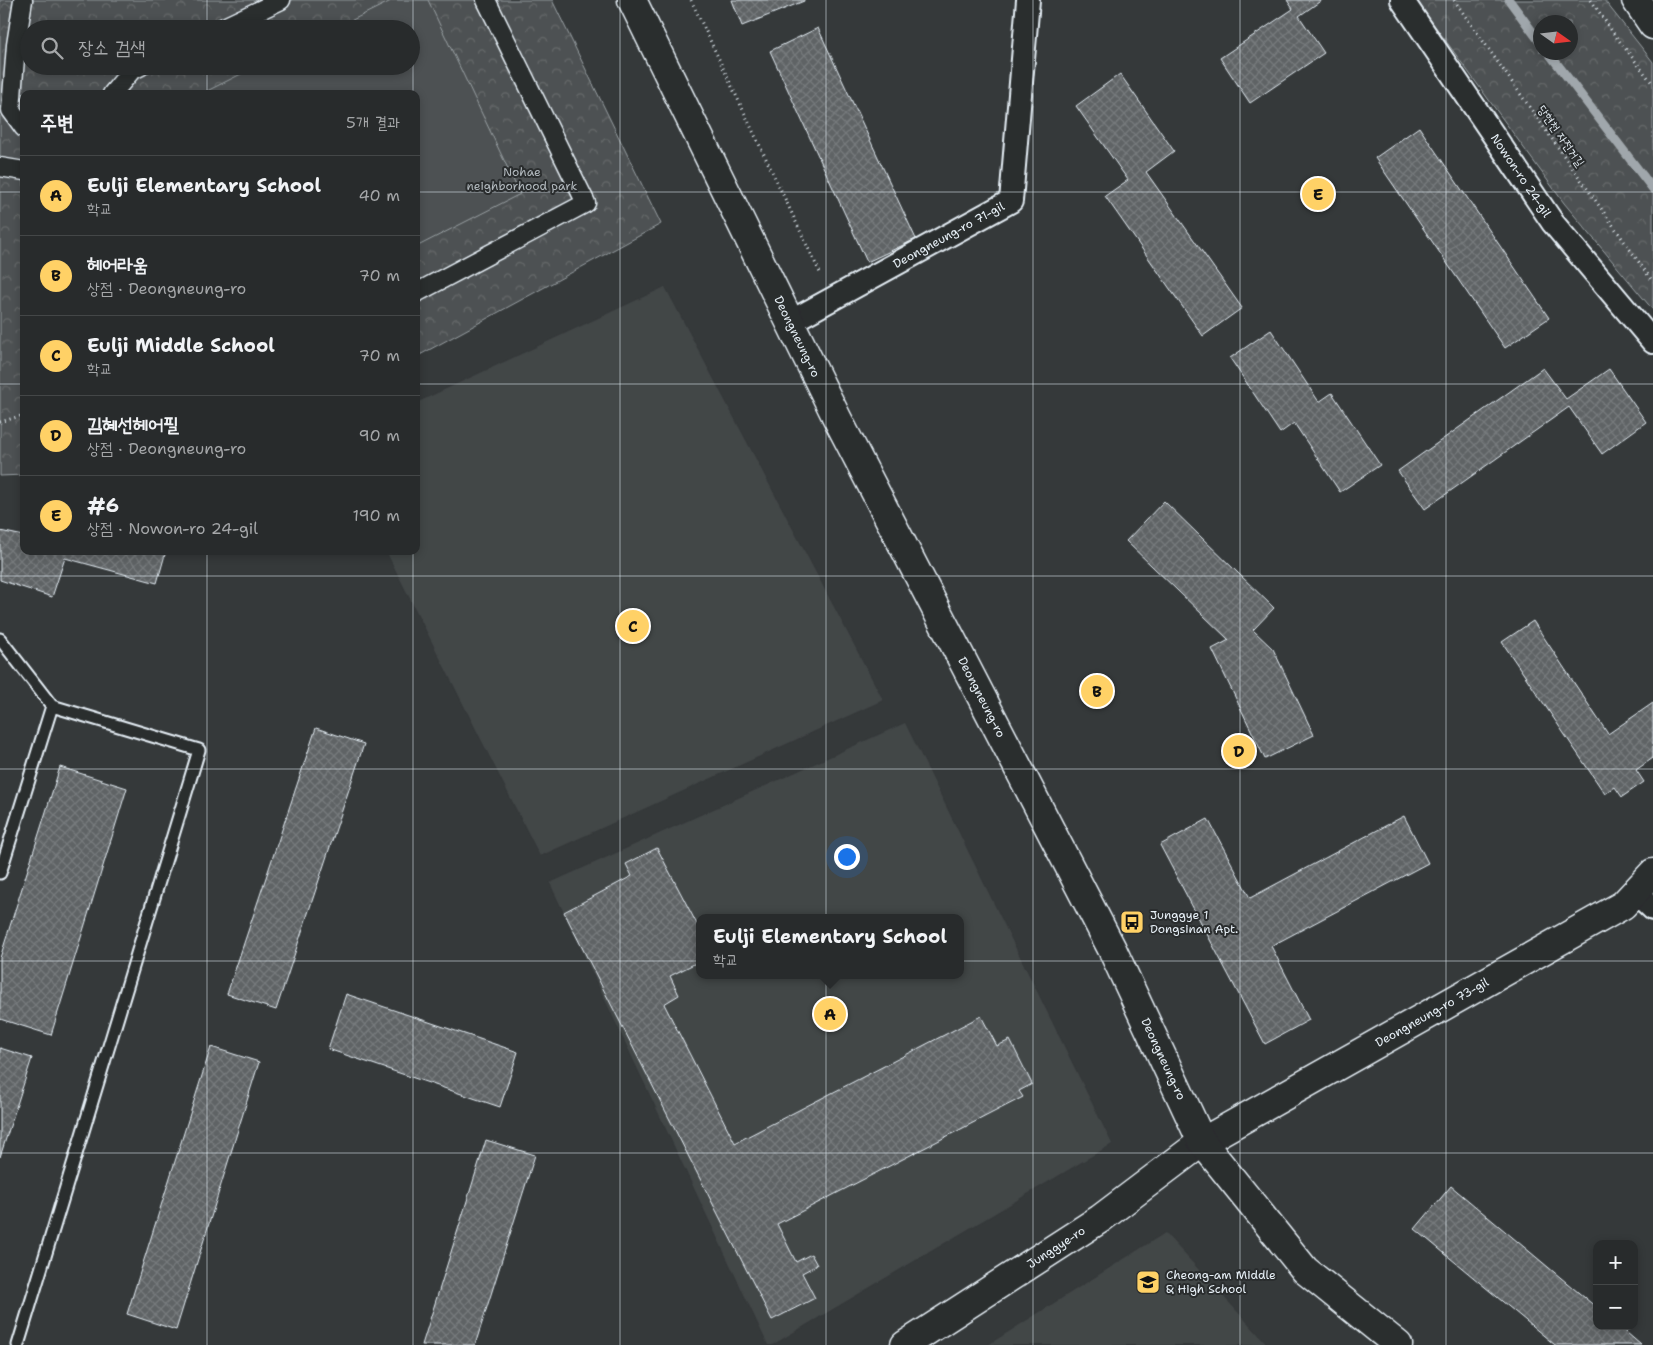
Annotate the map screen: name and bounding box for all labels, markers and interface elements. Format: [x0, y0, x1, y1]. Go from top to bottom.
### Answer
north arrow [1533, 15, 1578, 60]
search box [20, 20, 420, 75]
icon: search [38, 34, 66, 62]
text: 장소 검색 [78, 35, 146, 60]
street label: 당현천 자전거길 [1534, 102, 1588, 170]
text: 주변 [40, 109, 74, 137]
text: 5개 결과 [346, 112, 400, 133]
street label: Nowon-ro 24-gil [1487, 131, 1555, 221]
park label: Nohae neighborhood park [467, 164, 578, 194]
text: Eulji Elementary School [87, 173, 321, 198]
pin: E [1302, 175, 1334, 213]
text: A [50, 185, 62, 206]
text: 40 m [358, 185, 400, 206]
text: 학교 [87, 198, 113, 219]
street label: Deongneung-ro 71-gil [890, 198, 1008, 272]
text: 헤어라움 [87, 252, 148, 277]
text: B [51, 265, 61, 286]
text: 70 m [359, 265, 400, 286]
text: 상점 · Deongneung-ro [87, 278, 246, 299]
street label: Deongneung-ro [770, 293, 824, 380]
text: Eulji Middle School [87, 333, 275, 358]
text: C [51, 345, 61, 366]
text: 70 m [359, 345, 400, 366]
text: 학교 [87, 358, 113, 379]
text: 김혜선헤어필 [87, 412, 179, 437]
text: D [50, 425, 62, 446]
text: 90 m [359, 425, 400, 446]
text: 상점 · Deongneung-ro [87, 438, 246, 459]
text: #6 [87, 493, 119, 518]
text: E [51, 505, 61, 526]
text: 190 m [353, 505, 400, 526]
text: 상점 · Nowon-ro 24-gil [87, 518, 258, 539]
pin: C [617, 607, 649, 645]
street label: Deongneung-ro [954, 654, 1009, 740]
pin: B [1081, 672, 1113, 710]
pin: D [1223, 732, 1255, 770]
your location [834, 844, 860, 870]
place label: Junggye 1 Dongsinan Apt. [1150, 907, 1238, 937]
bus stop icon: Junggye 1 Dongsinan Apt. [1119, 909, 1145, 935]
popup [696, 914, 964, 979]
text: Eulji Elementary School [713, 924, 947, 949]
text: 학교 [713, 949, 739, 970]
street label: Deongneung-ro 73-gil [1372, 974, 1492, 1051]
pin: A [814, 995, 846, 1033]
street label: Deongneung-ro [1137, 1015, 1189, 1103]
street label: Junggye-ro [1024, 1223, 1088, 1272]
map controls [1593, 1240, 1638, 1330]
button: + [1593, 1240, 1638, 1285]
place label: Cheong-am Middle & High School [1166, 1267, 1276, 1297]
school or university icon: Cheong-am Middle & High School [1135, 1269, 1161, 1295]
button: − [1593, 1285, 1638, 1330]

